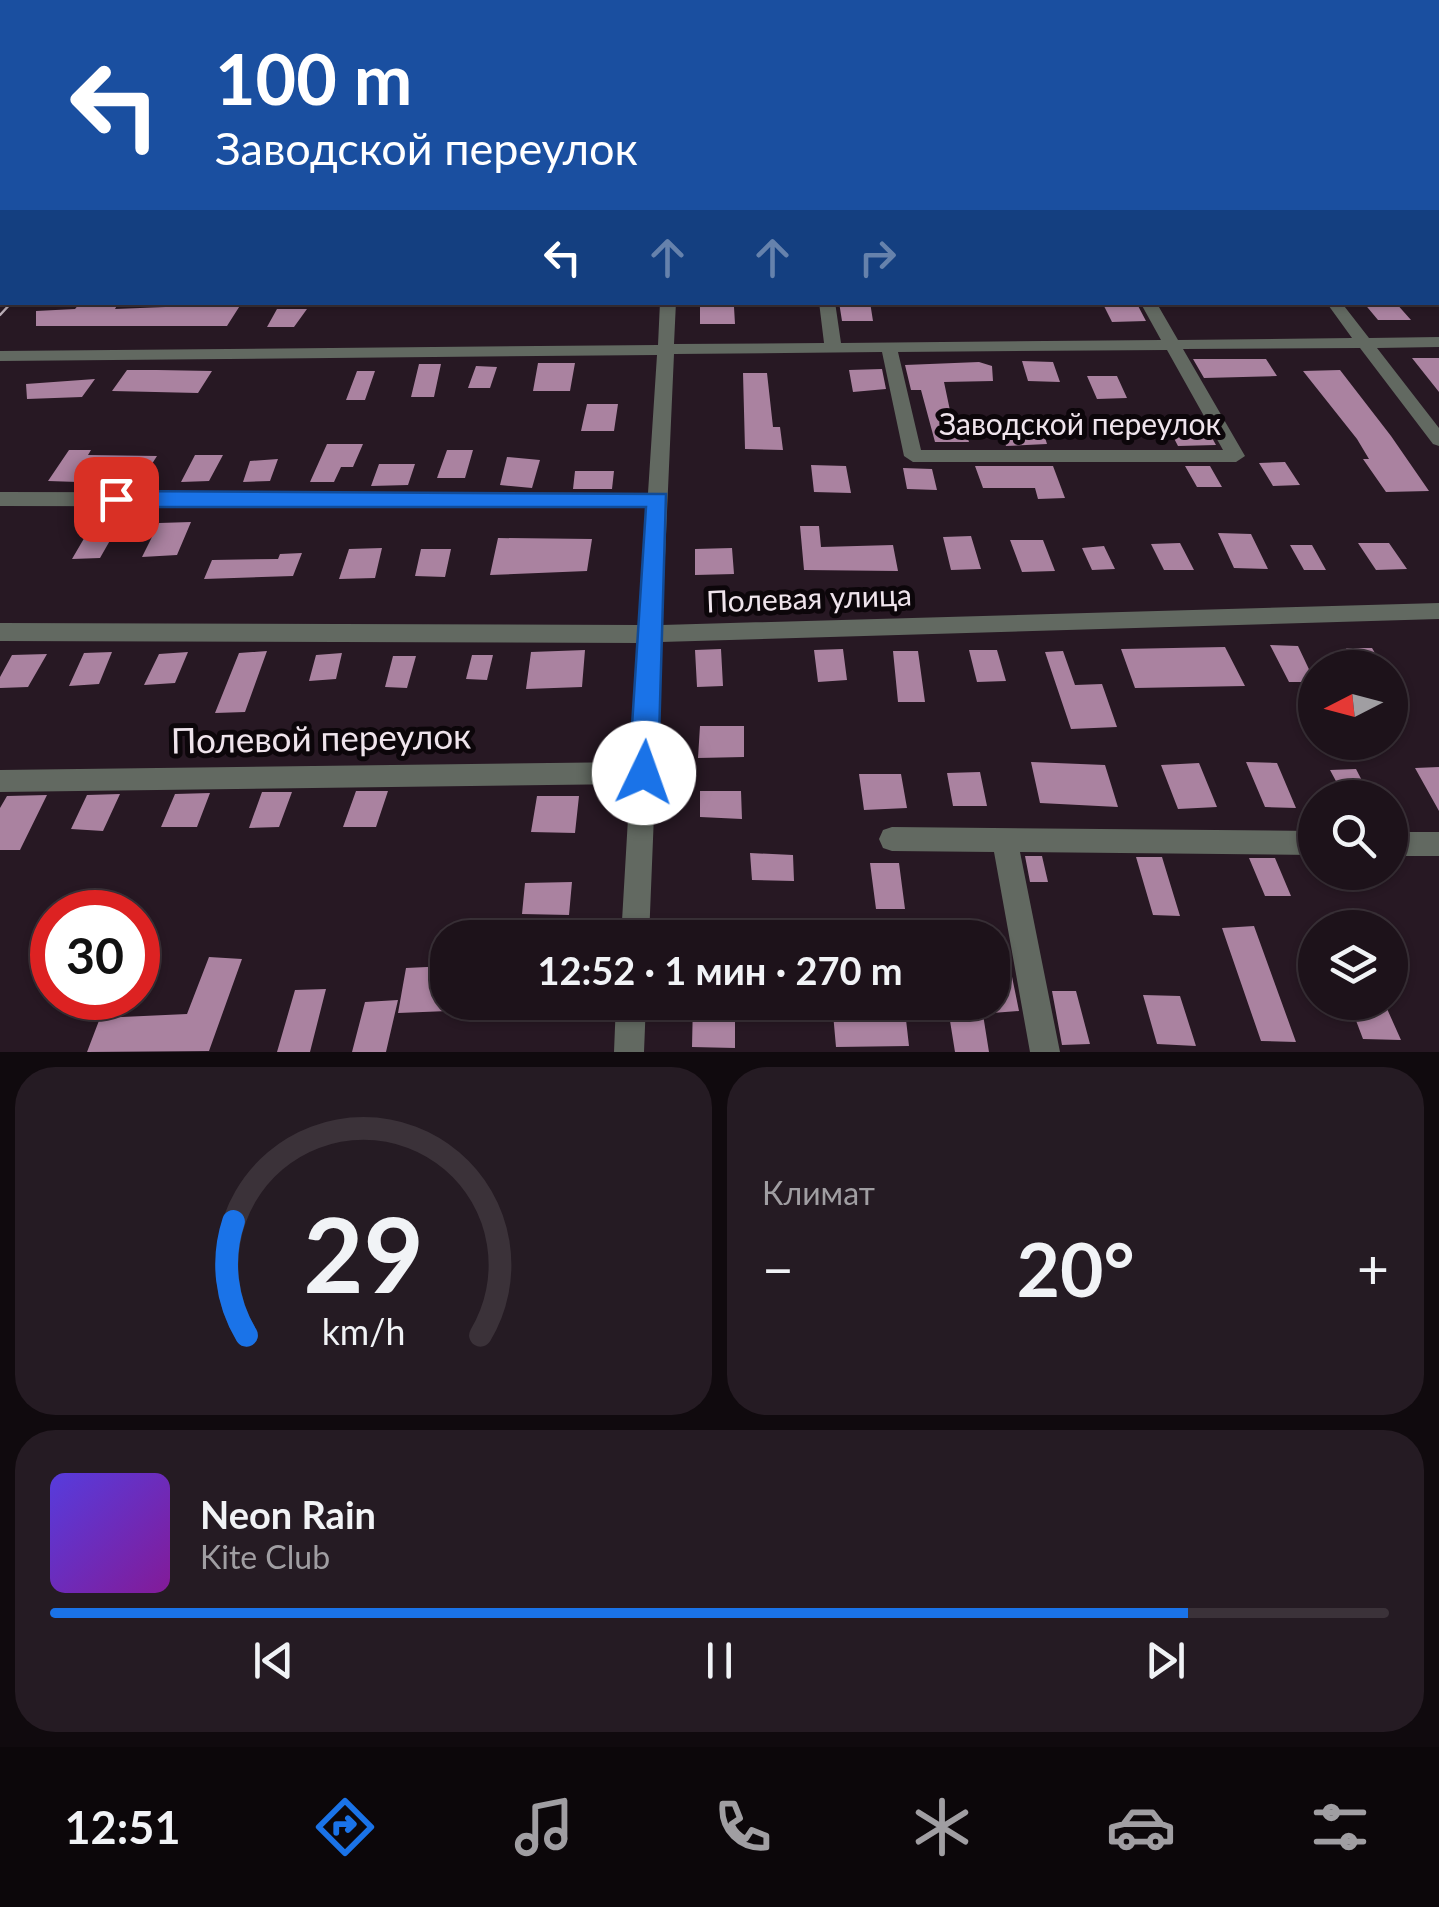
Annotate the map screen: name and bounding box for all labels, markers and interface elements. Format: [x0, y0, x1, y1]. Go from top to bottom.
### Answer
text: 100 m [215, 36, 412, 120]
icon: left [50, 40, 180, 170]
text: Заводской переулок [215, 121, 638, 175]
icon: left [535, 230, 590, 285]
icon: ahead [640, 230, 695, 285]
icon: ahead [745, 230, 800, 285]
icon: right [850, 230, 905, 285]
street label: Заводской переулок [939, 405, 1221, 441]
pin [74, 457, 159, 542]
icon: arrive [89, 472, 144, 527]
street label: Полевая улица [705, 575, 912, 619]
north arrow [1298, 650, 1408, 760]
map controls [1298, 650, 1408, 1020]
street label: Полевой переулок [170, 713, 472, 761]
position arrow [592, 721, 696, 825]
button: search [1298, 780, 1408, 890]
speed limit sign: 30 [30, 890, 160, 1020]
button: layers [1298, 910, 1408, 1020]
text: 12:52 · 1 мин · 270 m [537, 947, 903, 993]
text: Климат [762, 1173, 875, 1212]
text: 29 [303, 1190, 424, 1315]
text: 20° [1016, 1223, 1135, 1313]
text: − [762, 1235, 794, 1301]
text: + [1357, 1235, 1389, 1301]
text: km/h [322, 1310, 405, 1353]
text: Neon Rain [200, 1491, 376, 1537]
text: Kite Club [200, 1537, 330, 1576]
icon: previous [246, 1633, 301, 1688]
icon: pause [692, 1633, 747, 1688]
icon: next [1138, 1633, 1193, 1688]
icon: directions [310, 1792, 380, 1862]
icon: music [509, 1792, 579, 1862]
icon: phone [708, 1792, 778, 1862]
icon: climate [907, 1792, 977, 1862]
icon: car [1106, 1792, 1176, 1862]
icon: filters [1305, 1792, 1375, 1862]
text: 12:51 [65, 1800, 181, 1854]

